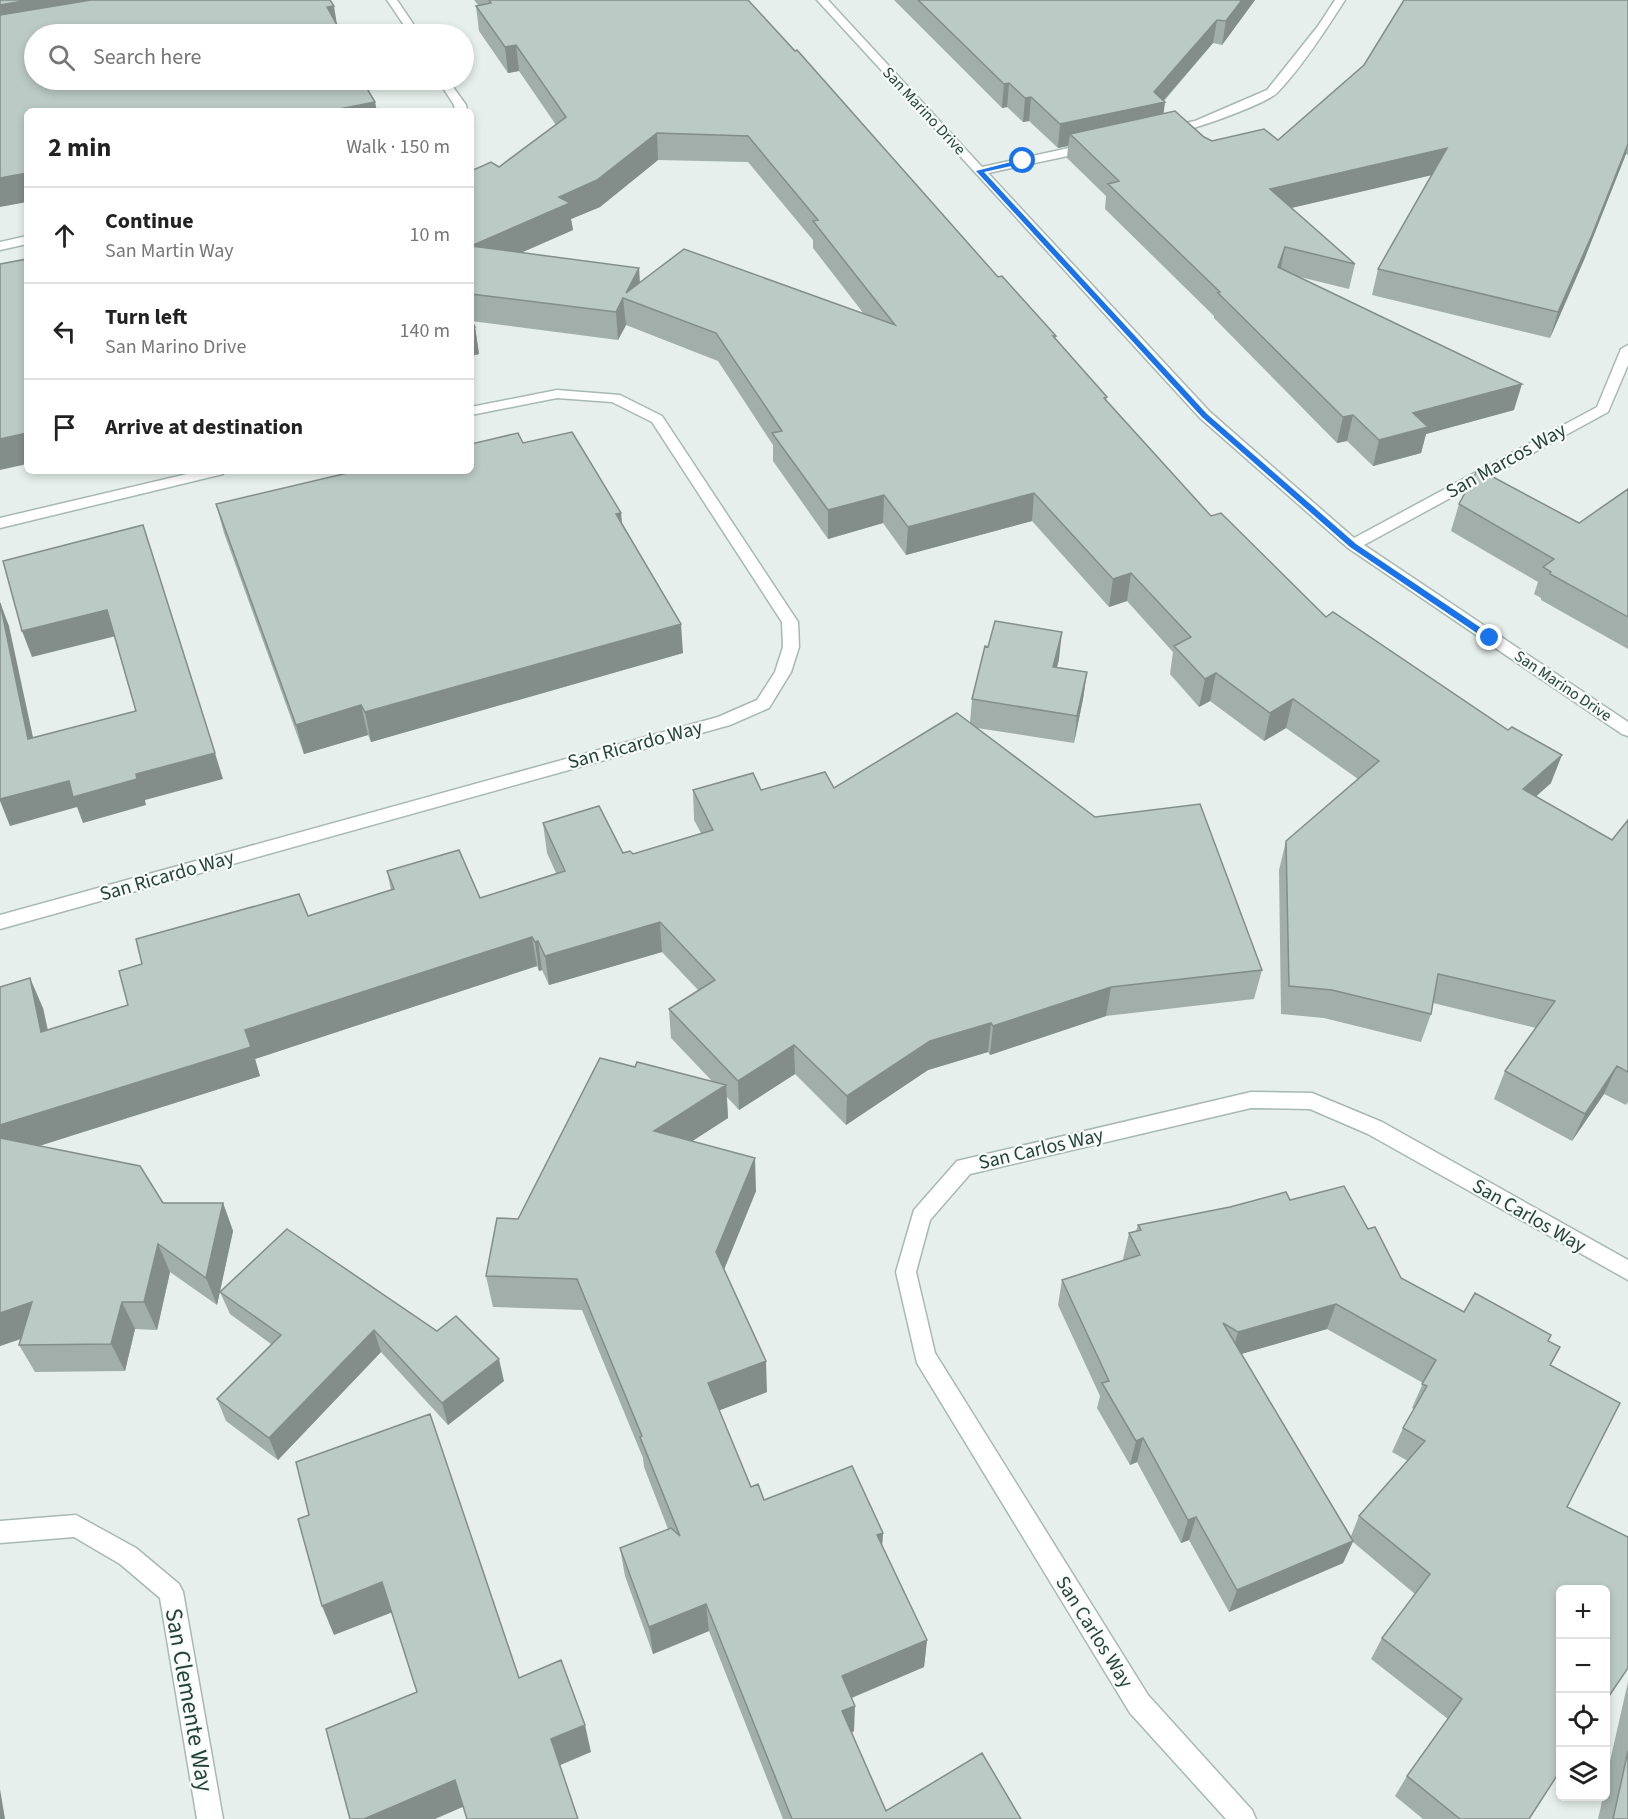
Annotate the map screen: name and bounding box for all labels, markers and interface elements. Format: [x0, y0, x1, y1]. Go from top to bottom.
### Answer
search box [24, 24, 474, 90]
icon: search [45, 41, 78, 74]
text: Search here [93, 41, 201, 73]
street label: San Marino Drive [877, 62, 971, 160]
text: 2 min [48, 129, 111, 166]
text: Walk · 150 m [346, 133, 450, 161]
route start [1009, 147, 1035, 173]
text: Continue [105, 205, 194, 237]
icon: ahead [48, 219, 81, 252]
text: 10 m [410, 221, 450, 249]
text: San Martin Way [105, 237, 234, 265]
text: Turn left [105, 301, 187, 333]
icon: left [48, 315, 81, 348]
text: 140 m [400, 317, 450, 345]
text: San Marino Drive [105, 333, 246, 361]
icon: arrive [48, 411, 81, 444]
text: Arrive at destination [105, 411, 303, 443]
street label: San Marcos Way [1441, 416, 1572, 506]
route end [1476, 624, 1502, 650]
street label: San Marino Drive [1510, 645, 1616, 727]
street label: San Ricardo Way [564, 713, 706, 776]
street label: San Ricardo Way [97, 843, 238, 909]
street label: San Carlos Way [976, 1121, 1107, 1177]
street label: San Carlos Way [1467, 1172, 1592, 1260]
street label: San Carlos Way [1048, 1571, 1140, 1694]
map controls [1556, 1585, 1610, 1801]
button: + [1556, 1585, 1610, 1639]
street label: San Clemente Way [156, 1605, 222, 1795]
button: − [1556, 1639, 1610, 1693]
button: locate [1556, 1693, 1610, 1747]
button: layers [1556, 1747, 1610, 1801]

